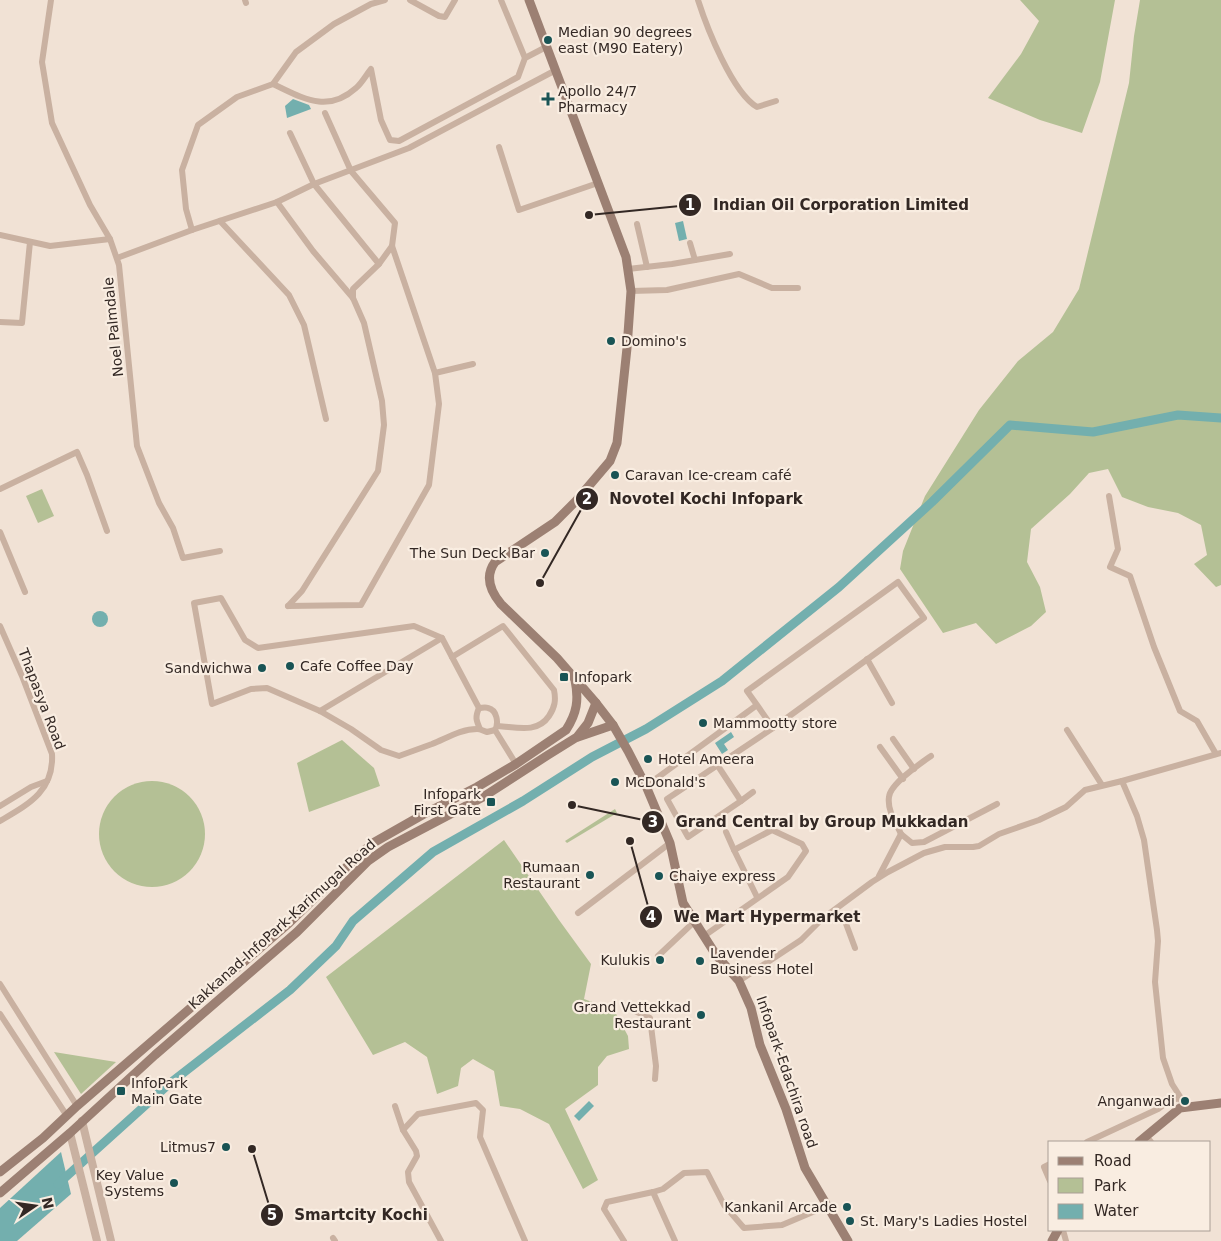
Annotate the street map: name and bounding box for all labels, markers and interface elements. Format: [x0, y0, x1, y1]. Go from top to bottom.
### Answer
place label: Median 90 degrees east (M90 Eatery) [558, 24, 692, 56]
marker: Median 90 degrees east (M90 Eatery) [542, 34, 554, 46]
place label: Apollo 24/7 Pharmacy [558, 83, 637, 115]
marker: Apollo 24/7 Pharmacy [542, 93, 554, 105]
callout: Indian Oil Corporation Limited [678, 190, 978, 220]
text: 1 [685, 196, 695, 214]
text: Indian Oil Corporation Limited [713, 196, 969, 214]
street label: Noel Palmdale [100, 276, 126, 378]
place label: Domino's [621, 333, 686, 349]
marker: Domino's [605, 335, 617, 347]
place label: Caravan Ice-cream café [625, 467, 792, 483]
marker: Caravan Ice-cream café [609, 469, 621, 481]
callout: Novotel Kochi Infopark [574, 484, 813, 514]
text: 2 [582, 490, 592, 508]
text: Novotel Kochi Infopark [609, 490, 804, 508]
place label: The Sun Deck Bar [409, 545, 535, 561]
marker: The Sun Deck Bar [539, 547, 551, 559]
street label: Thapasya Road [15, 645, 69, 752]
place label: Cafe Coffee Day [300, 658, 414, 674]
place label: Sandwichwa [165, 660, 252, 676]
marker: Cafe Coffee Day [284, 660, 296, 672]
marker: Sandwichwa [256, 662, 268, 674]
place label: Infopark [574, 669, 633, 685]
marker: Infopark [558, 671, 570, 683]
place label: Mammootty store [713, 715, 837, 731]
marker: Mammootty store [697, 717, 709, 729]
place label: Hotel Ameera [658, 751, 754, 767]
marker: Hotel Ameera [642, 753, 654, 765]
place label: McDonald's [625, 774, 706, 790]
marker: McDonald's [609, 776, 621, 788]
place label: Infopark First Gate [414, 786, 482, 818]
marker: Infopark First Gate [485, 796, 497, 808]
callout: Grand Central by Group Mukkadan [640, 807, 978, 837]
text: 3 [648, 813, 658, 831]
text: Grand Central by Group Mukkadan [676, 813, 969, 831]
street label: Kakkanad-InfoPark-Karimugal Road [185, 836, 379, 1012]
place label: Rumaan Restaurant [503, 859, 580, 891]
place label: Chaiye express [669, 868, 776, 884]
marker: Rumaan Restaurant [584, 869, 596, 881]
marker: Chaiye express [653, 870, 665, 882]
callout: We Mart Hypermarket [638, 902, 870, 932]
text: 4 [646, 908, 656, 926]
text: We Mart Hypermarket [674, 908, 860, 926]
place label: Lavender Business Hotel [710, 945, 813, 977]
place label: Kulukis [601, 952, 650, 968]
marker: Kulukis [654, 954, 666, 966]
marker: Lavender Business Hotel [694, 955, 706, 967]
street label: Infopark-Edachira road [753, 994, 821, 1150]
place label: Grand Vettekkad Restaurant [573, 999, 691, 1031]
marker: Grand Vettekkad Restaurant [695, 1009, 707, 1021]
place label: InfoPark Main Gate [131, 1075, 202, 1107]
marker: InfoPark Main Gate [115, 1085, 127, 1097]
place label: Anganwadi [1097, 1093, 1175, 1109]
marker: Anganwadi [1179, 1095, 1191, 1107]
place label: Litmus7 [160, 1139, 216, 1155]
marker: Litmus7 [220, 1141, 232, 1153]
legend [1048, 1141, 1211, 1231]
text: Road [1094, 1152, 1132, 1170]
place label: Key Value Systems [96, 1167, 164, 1199]
marker: Key Value Systems [168, 1177, 180, 1189]
text: Park [1094, 1177, 1127, 1195]
north arrow [10, 1181, 60, 1231]
text: N [39, 1196, 57, 1211]
place label: Kankanil Arcade [724, 1199, 837, 1215]
callout: Smartcity Kochi [260, 1200, 438, 1230]
marker: Kankanil Arcade [841, 1201, 853, 1213]
text: Water [1094, 1202, 1139, 1220]
text: 5 [267, 1206, 277, 1224]
text: Smartcity Kochi [294, 1206, 428, 1224]
place label: St. Mary's Ladies Hostel [860, 1213, 1027, 1229]
marker: St. Mary's Ladies Hostel [844, 1215, 856, 1227]

